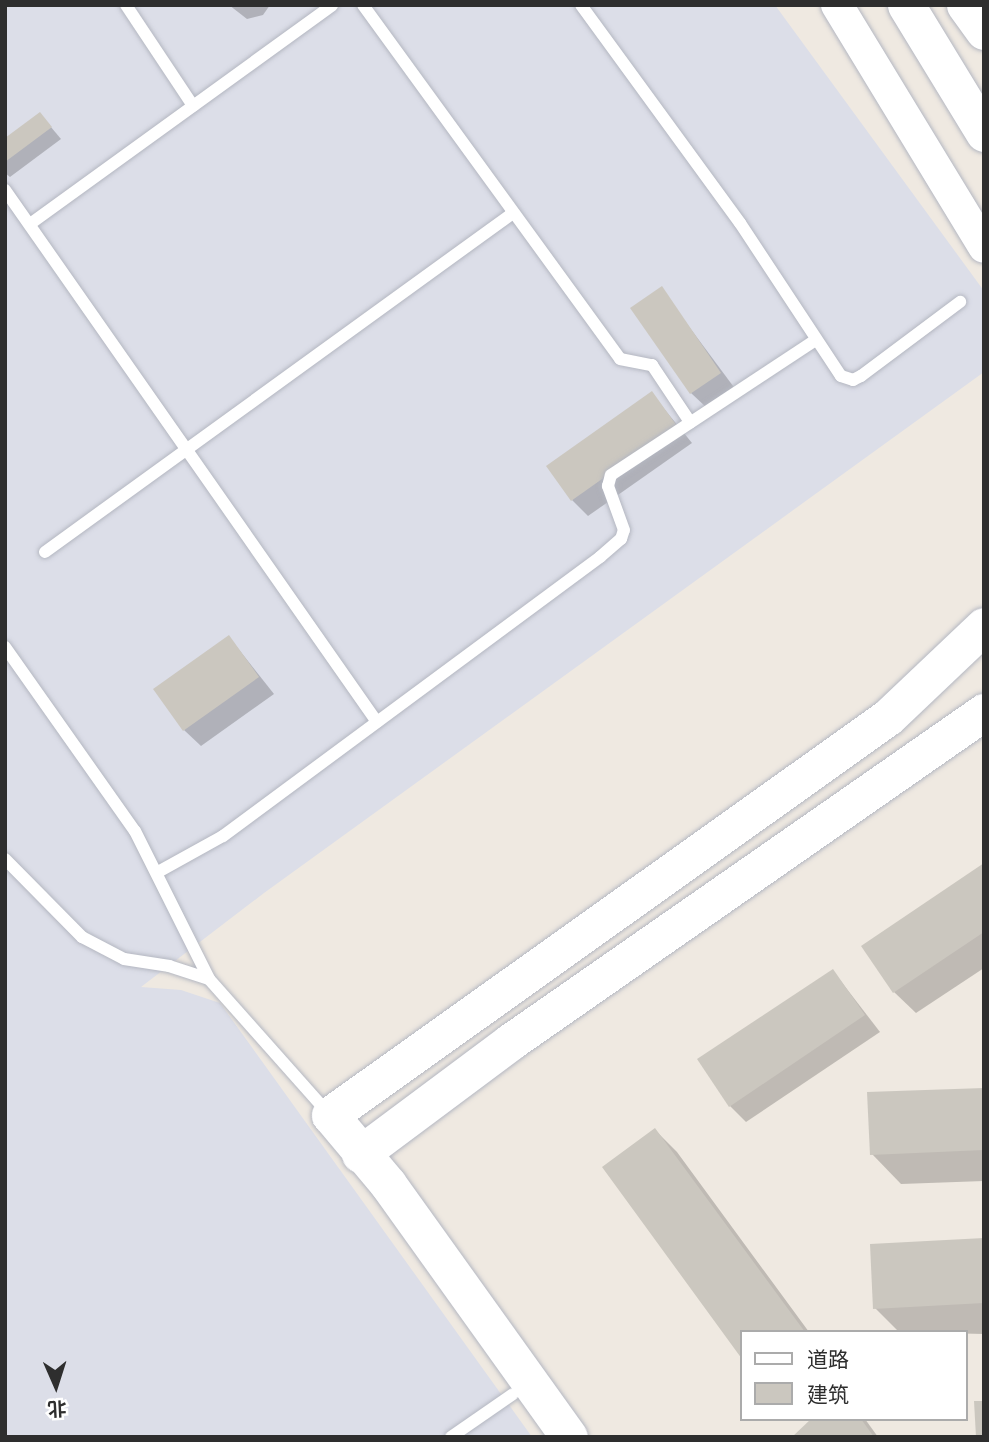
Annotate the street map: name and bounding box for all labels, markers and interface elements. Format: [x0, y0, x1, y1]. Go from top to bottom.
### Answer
legend [740, 1330, 968, 1421]
text: 道路 [807, 1345, 849, 1375]
north arrow [21, 1351, 91, 1421]
text: 建筑 [807, 1380, 849, 1410]
text: 北 [47, 1393, 67, 1421]

